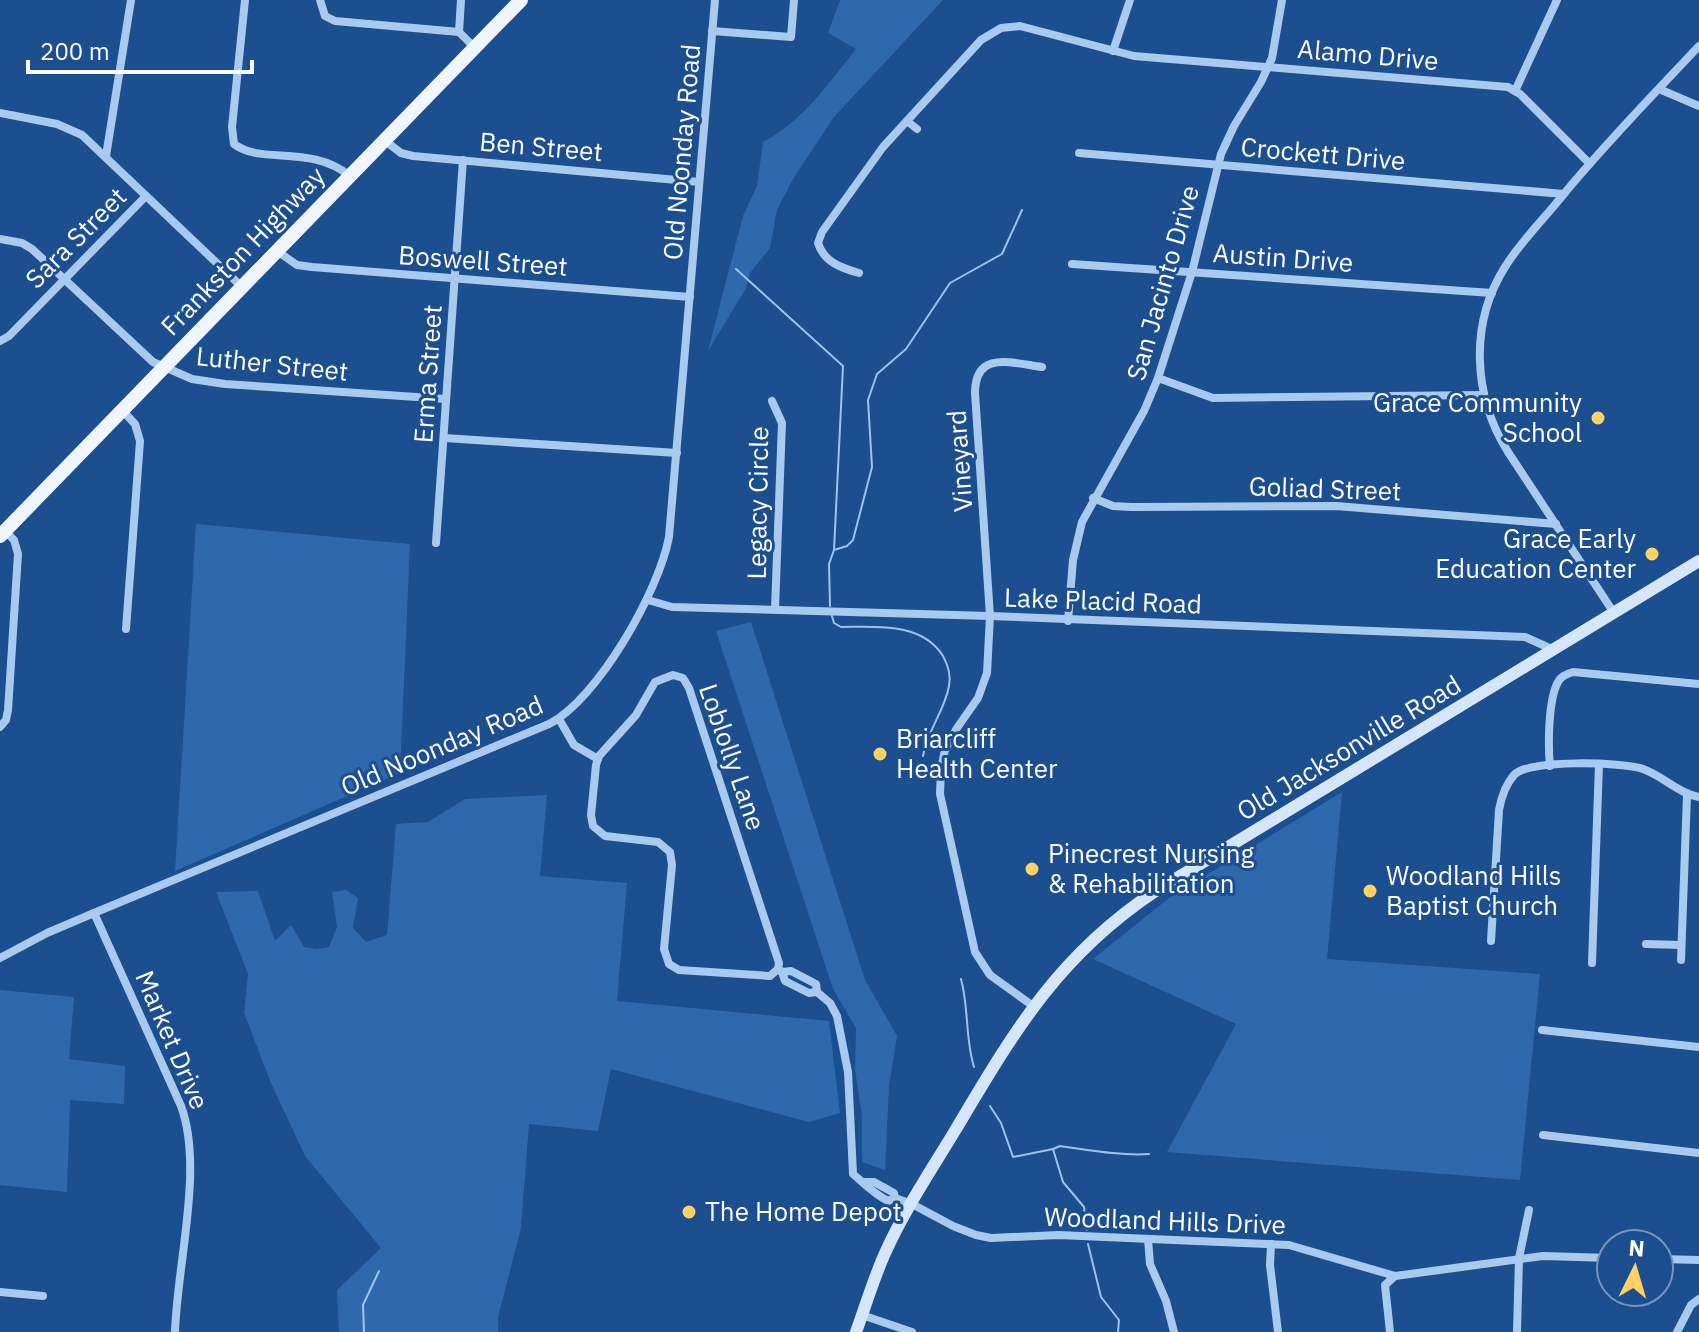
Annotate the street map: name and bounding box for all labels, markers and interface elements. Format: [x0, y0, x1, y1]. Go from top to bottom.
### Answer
scale bar [28, 24, 252, 74]
street label: Alamo Drive [1296, 31, 1440, 77]
text: 200 m [40, 35, 110, 67]
street label: Old Noonday Road [655, 42, 707, 261]
street label: Ben Street [478, 124, 604, 168]
street label: Crockett Drive [1239, 129, 1407, 177]
street label: Frankston Highway [153, 159, 332, 342]
street label: Sara Street [17, 179, 133, 295]
street label: San Jacinto Drive [1118, 181, 1206, 384]
street label: Austin Drive [1212, 235, 1354, 279]
street label: Boswell Street [397, 237, 569, 283]
street label: Erma Street [405, 304, 449, 444]
street label: Luther Street [194, 338, 350, 388]
place label: Grace Community School [1373, 385, 1582, 449]
street label: Vineyard [938, 409, 980, 513]
marker: Grace Community School [1589, 409, 1607, 427]
street label: Legacy Circle [739, 426, 775, 580]
street label: Goliad Street [1248, 468, 1402, 508]
place label: Grace Early Education Center [1435, 521, 1636, 585]
marker: Grace Early Education Center [1643, 545, 1661, 563]
street label: Lake Placid Road [1004, 580, 1202, 620]
street label: Old Jacksonville Road [1230, 667, 1467, 828]
street label: Loblolly Lane [692, 679, 774, 834]
street label: Old Noonday Road [335, 687, 548, 803]
place label: Briarcliff Health Center [896, 721, 1058, 785]
marker: Briarcliff Health Center [871, 745, 889, 763]
place label: Pinecrest Nursing & Rehabilitation [1048, 836, 1254, 900]
place label: Woodland Hills Baptist Church [1386, 858, 1561, 922]
marker: Pinecrest Nursing & Rehabilitation [1023, 860, 1041, 878]
marker: Woodland Hills Baptist Church [1361, 882, 1379, 900]
street label: Market Drive [128, 965, 217, 1114]
place label: The Home Depot [705, 1194, 902, 1228]
street label: Woodland Hills Drive [1044, 1199, 1287, 1241]
marker: The Home Depot [680, 1203, 698, 1221]
north arrow [1595, 1228, 1675, 1308]
text: N [1628, 1232, 1646, 1263]

